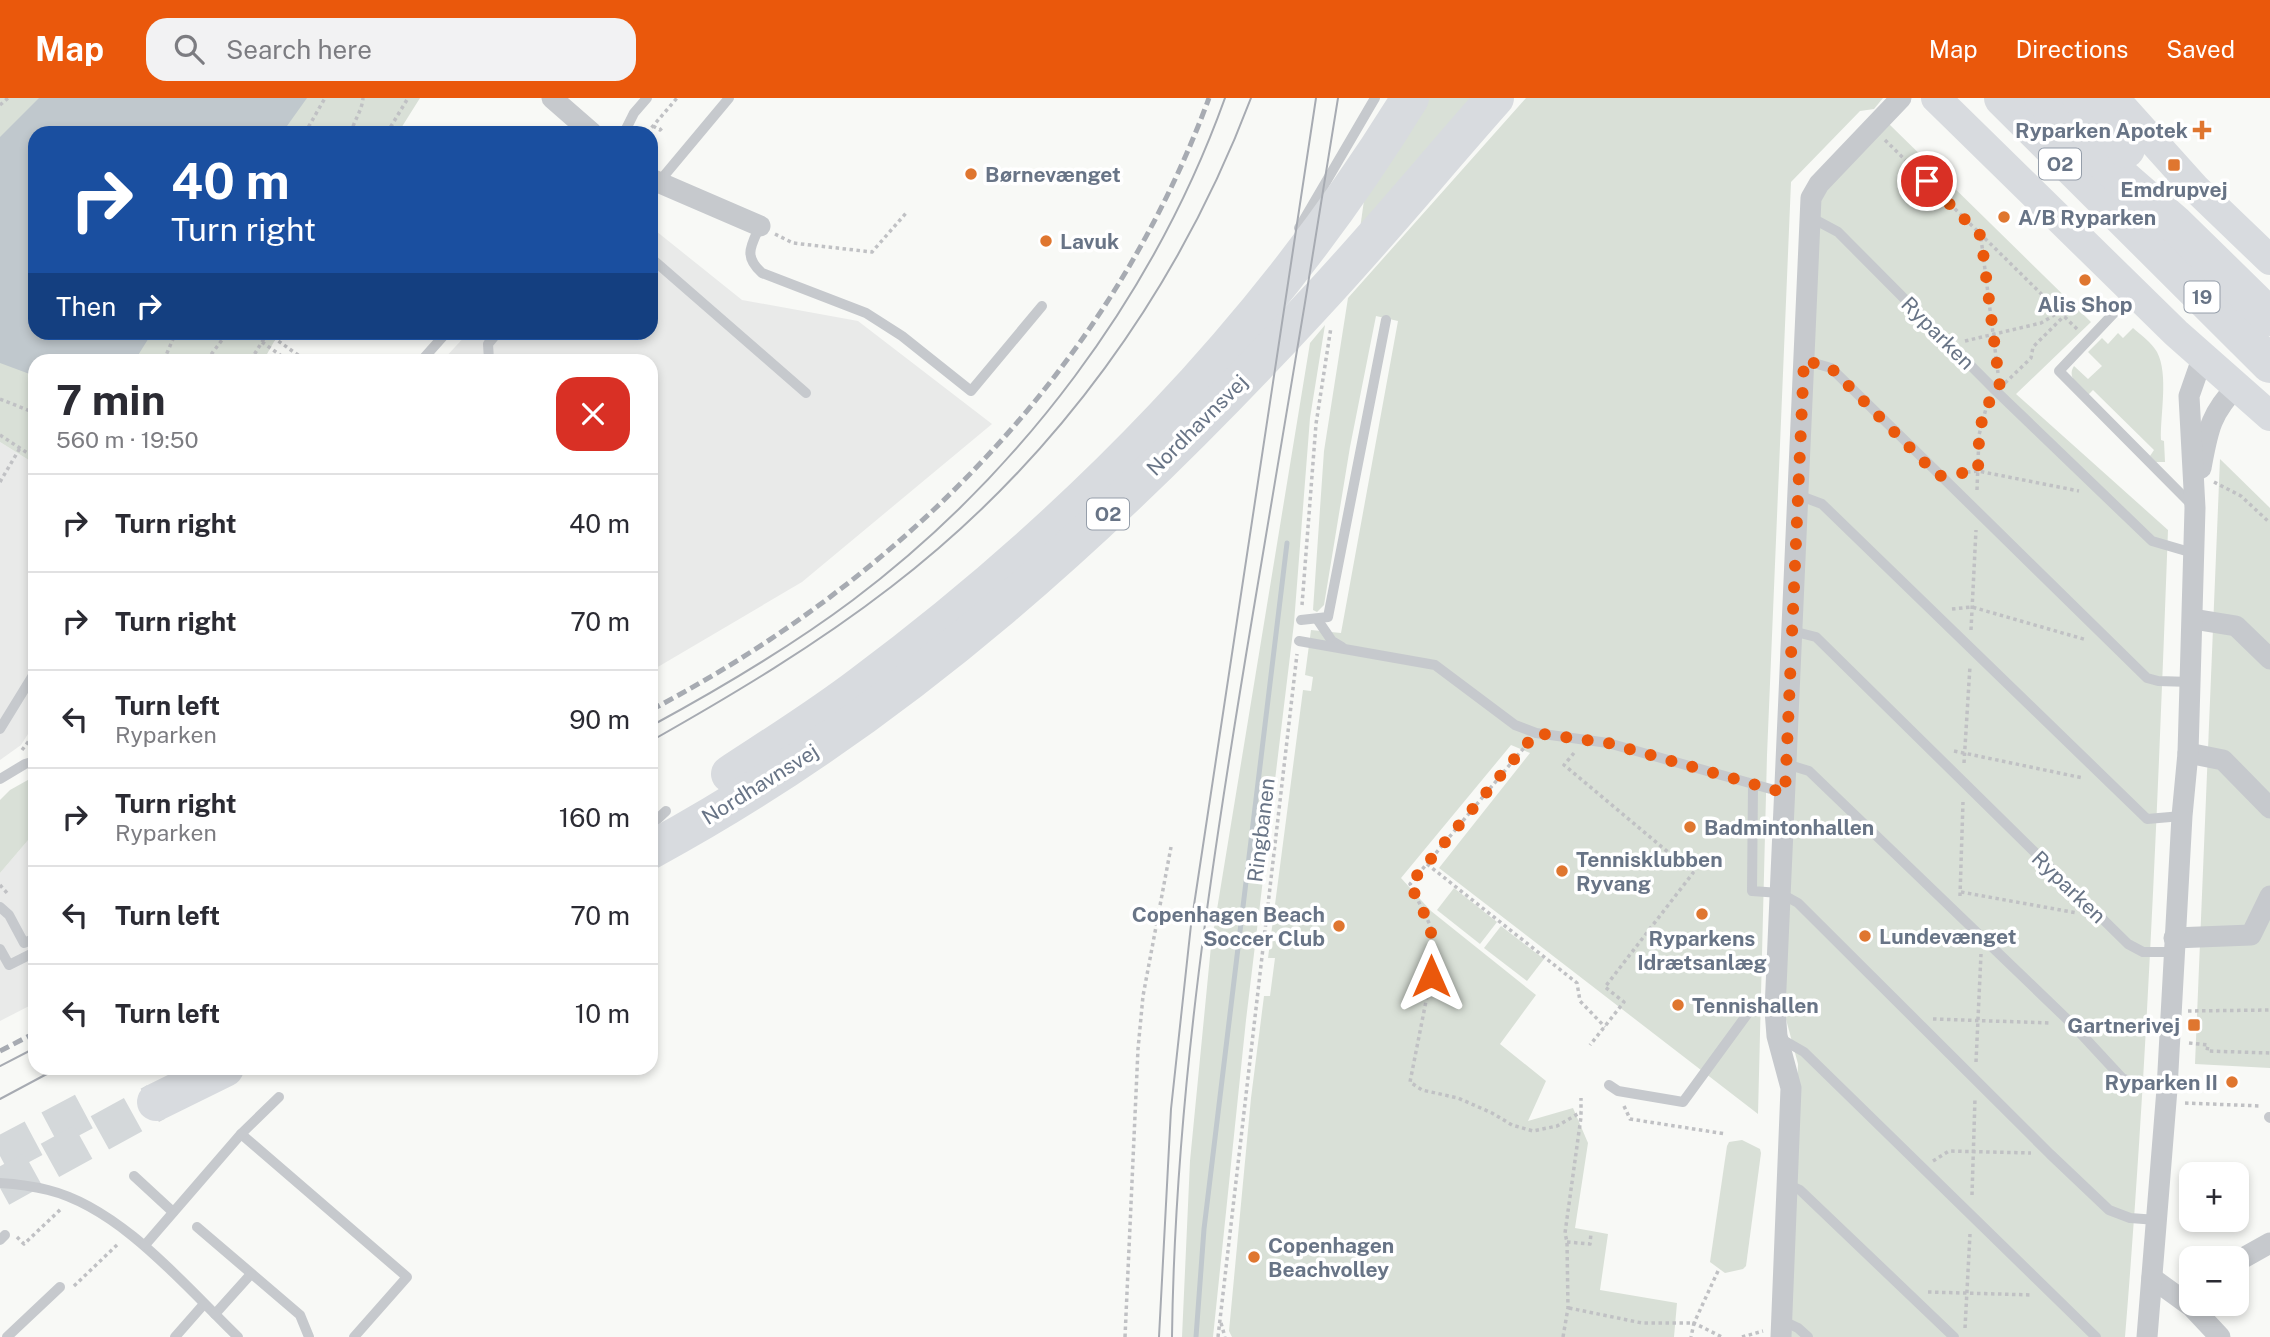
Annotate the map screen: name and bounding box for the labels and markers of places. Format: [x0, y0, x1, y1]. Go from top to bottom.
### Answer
place label: Ryparken Apotek [2015, 118, 2188, 143]
marker: Ryparken Apotek [2194, 122, 2210, 138]
pin [1897, 151, 1957, 211]
marker: Emdrupvej [2166, 157, 2182, 173]
place label: Børnevænget [985, 162, 1121, 187]
marker: Børnevænget [963, 166, 979, 182]
place label: Emdrupvej [2120, 177, 2228, 202]
place label: A/B Ryparken [2018, 205, 2156, 230]
marker: A/B Ryparken [1996, 209, 2012, 225]
place label: Lavuk [1060, 229, 1119, 254]
marker: Lavuk [1038, 233, 1054, 249]
marker: Alis Shop [2077, 272, 2093, 288]
place label: Alis Shop [2037, 292, 2133, 317]
place label: Badmintonhallen [1704, 815, 1874, 840]
marker: Badmintonhallen [1682, 819, 1698, 835]
place label: Tennisklubben Ryvang [1576, 847, 1723, 896]
marker: Tennisklubben Ryvang [1554, 863, 1570, 879]
place label: Copenhagen Beach Soccer Club [1132, 902, 1325, 951]
marker: Ryparkens Idrætsanlæg [1694, 906, 1710, 922]
marker: Copenhagen Beach Soccer Club [1331, 918, 1347, 934]
place label: Lundevænget [1879, 924, 2017, 949]
place label: Ryparkens Idrætsanlæg [1637, 926, 1767, 975]
marker: Lundevænget [1857, 928, 1873, 944]
place label: Tennishallen [1692, 993, 1819, 1018]
marker: Tennishallen [1670, 997, 1686, 1013]
place label: Gartnerivej [2067, 1013, 2180, 1038]
marker: Gartnerivej [2186, 1017, 2202, 1033]
place label: Ryparken II [2105, 1070, 2218, 1095]
marker: Ryparken II [2224, 1074, 2240, 1090]
place label: Copenhagen Beachvolley [1268, 1233, 1394, 1282]
marker: Copenhagen Beachvolley [1246, 1249, 1262, 1265]

